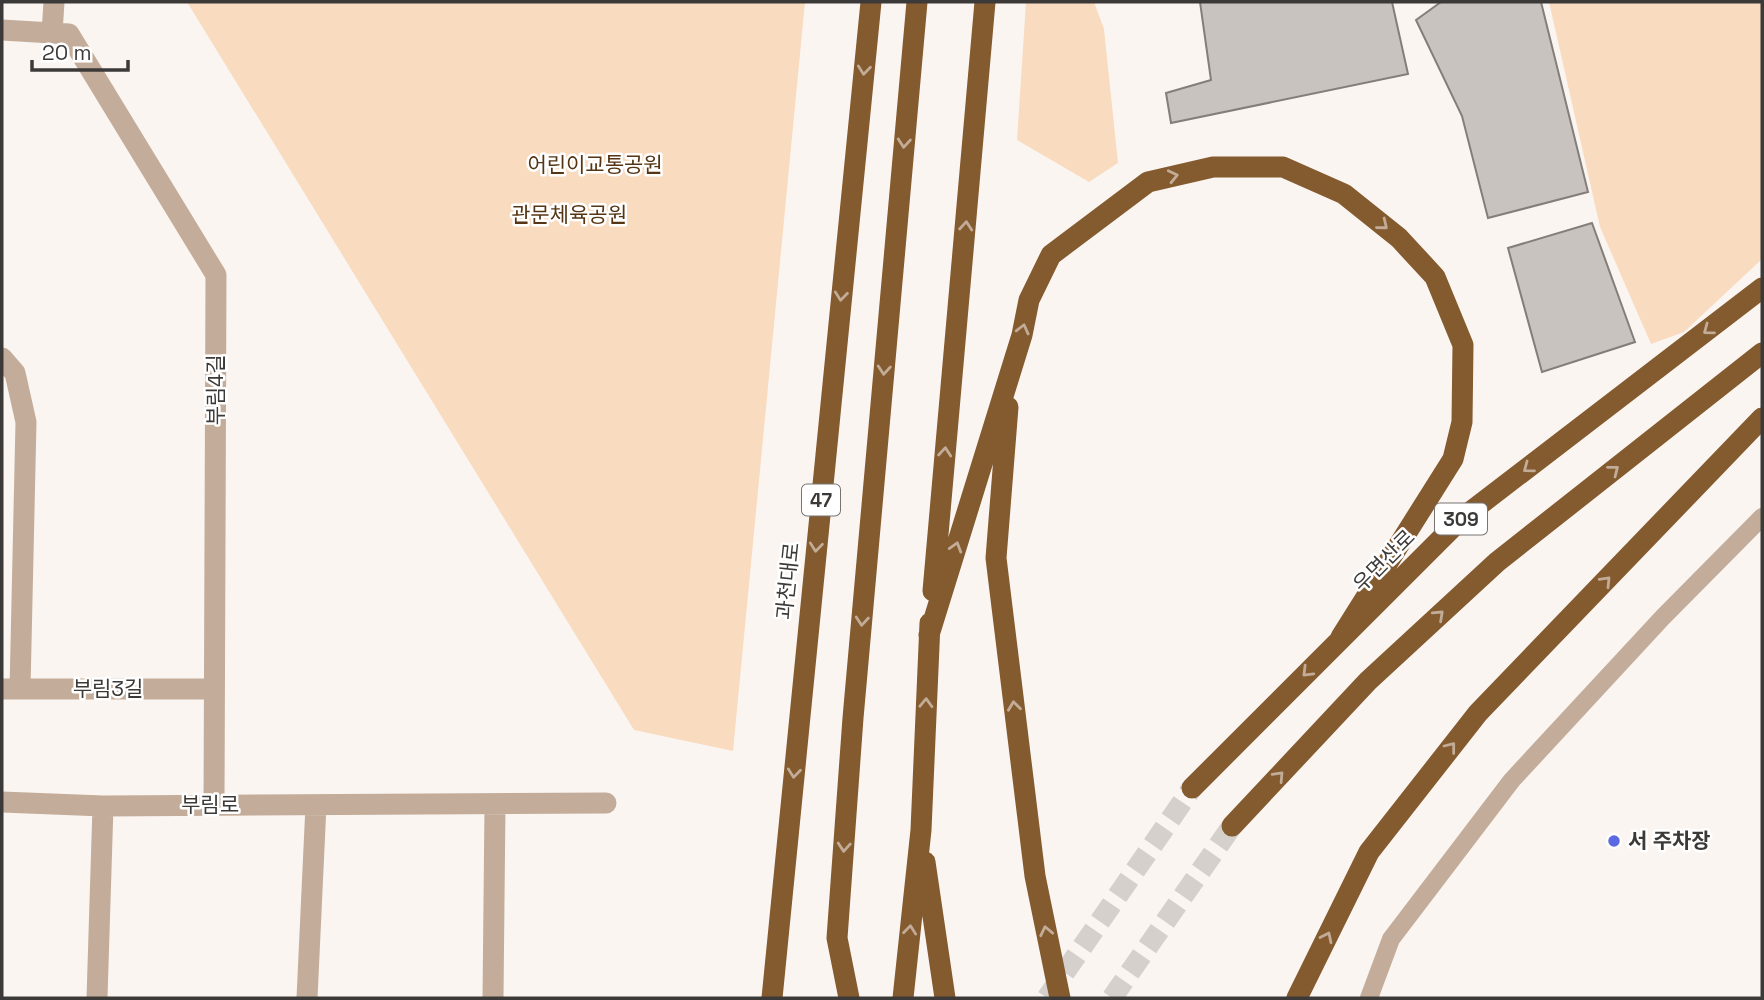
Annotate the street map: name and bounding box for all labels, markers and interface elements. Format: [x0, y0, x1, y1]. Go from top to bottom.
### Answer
scale bar [32, 28, 128, 72]
text: 20 m [42, 39, 92, 66]
one-way arrow [857, 64, 872, 75]
one-way arrow [897, 137, 912, 149]
park label: 어린이교통공원 [527, 151, 663, 178]
one-way arrow [1167, 170, 1179, 184]
park label: 관문체육공원 [511, 201, 627, 228]
one-way arrow [1375, 217, 1388, 229]
one-way arrow [958, 220, 973, 231]
one-way arrow [834, 290, 849, 302]
one-way arrow [1703, 321, 1716, 334]
one-way arrow [1015, 323, 1029, 335]
street label: 부림4길 [202, 354, 229, 426]
one-way arrow [877, 364, 892, 375]
one-way arrow [938, 447, 953, 458]
one-way arrow [1523, 460, 1535, 473]
one-way arrow [1607, 465, 1619, 478]
road number: 47 [802, 485, 840, 516]
road number: 309 [1435, 504, 1487, 534]
street label: 우면산로 [1347, 524, 1421, 598]
street label: 과천대로 [770, 541, 805, 621]
one-way arrow [809, 541, 824, 553]
one-way arrow [947, 541, 962, 553]
one-way arrow [1597, 576, 1610, 589]
one-way arrow [1431, 611, 1444, 623]
one-way arrow [855, 615, 870, 626]
one-way arrow [1302, 664, 1315, 677]
street label: 부림3길 [73, 675, 143, 702]
one-way arrow [918, 698, 933, 709]
one-way arrow [1006, 700, 1021, 712]
one-way arrow [1443, 743, 1455, 756]
one-way arrow [787, 768, 802, 779]
one-way arrow [1271, 771, 1283, 784]
street label: 부림로 [181, 791, 239, 818]
place label: 서 주차장 [1628, 827, 1711, 854]
marker: 서 주차장 [1606, 833, 1622, 849]
one-way arrow [837, 842, 852, 853]
one-way arrow [902, 924, 917, 935]
one-way arrow [1039, 925, 1054, 937]
one-way arrow [1318, 932, 1332, 944]

